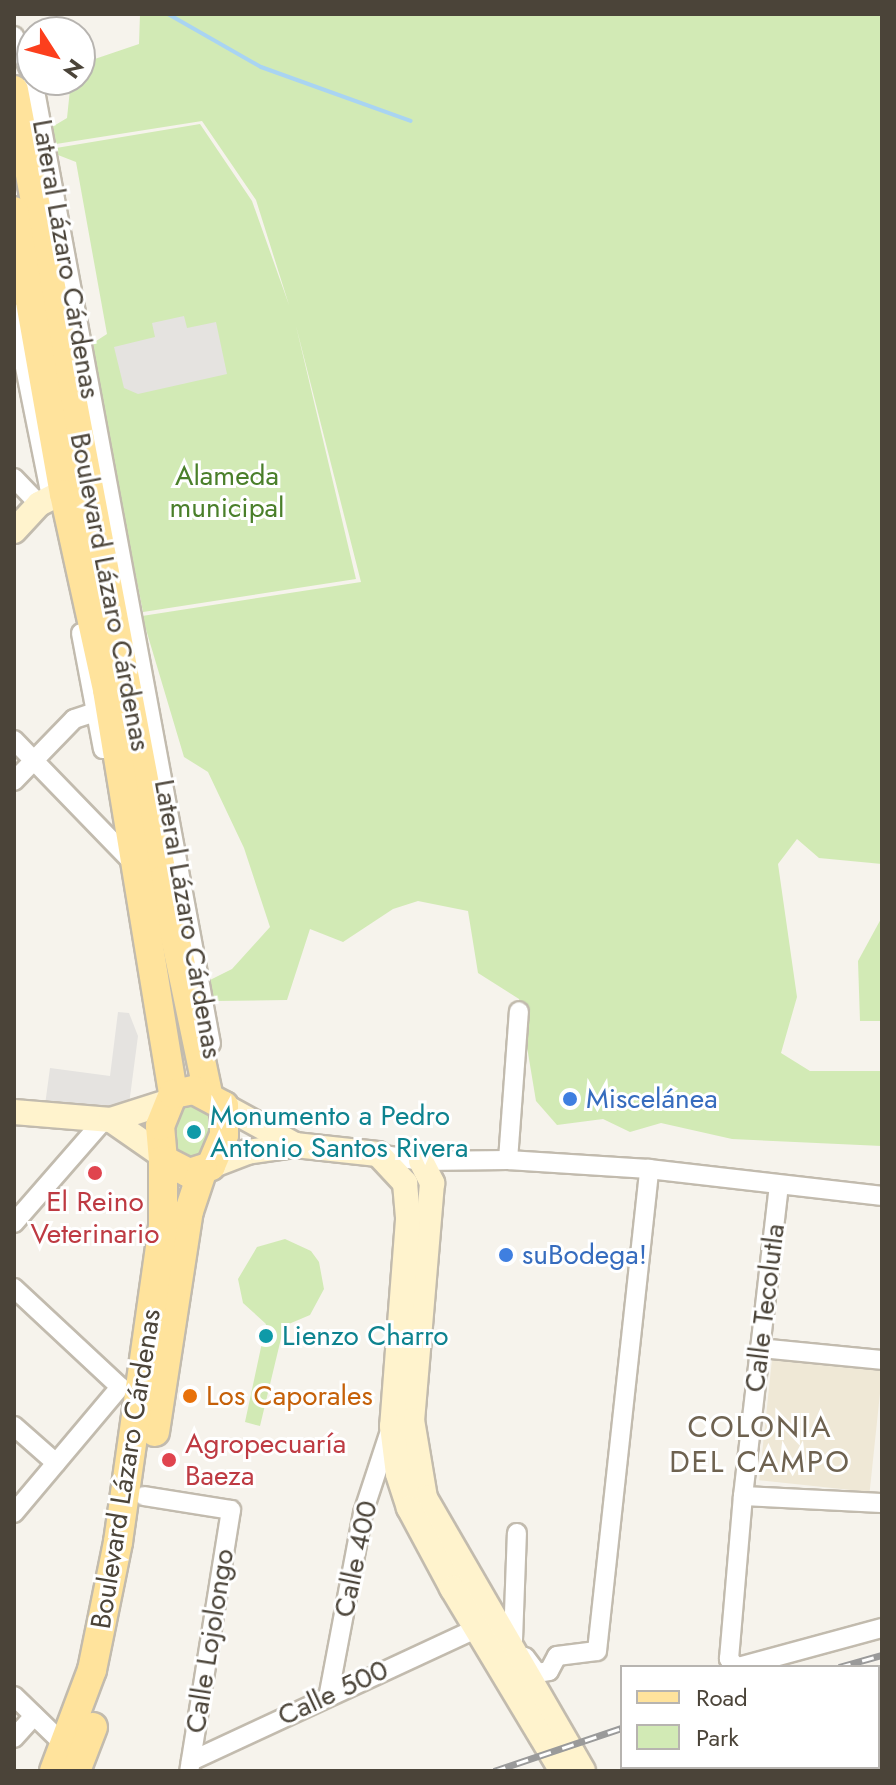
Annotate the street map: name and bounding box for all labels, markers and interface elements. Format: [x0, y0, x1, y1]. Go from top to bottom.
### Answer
north arrow [16, 16, 96, 96]
text: N [56, 52, 92, 85]
street label: Lateral Lázaro Cárdenas [25, 117, 107, 401]
street label: Boulevard Lázaro Cárdenas [63, 430, 157, 754]
park label: Alameda municipal [169, 459, 285, 525]
street label: Lateral Lázaro Cárdenas [147, 777, 229, 1061]
place label: Miscelánea [586, 1082, 718, 1116]
marker: Miscelánea [561, 1090, 579, 1108]
place label: Monumento a Pedro Antonio Santos Rivera [210, 1099, 468, 1165]
marker: Monumento a Pedro Antonio Santos Rivera [185, 1123, 203, 1141]
marker: El Reino Veterinario [86, 1164, 104, 1182]
place label: El Reino Veterinario [30, 1185, 160, 1251]
street label: Calle Tecolutla [738, 1222, 792, 1394]
place label: suBodega! [522, 1238, 647, 1272]
marker: suBodega! [497, 1246, 515, 1264]
street label: Boulevard Lázaro Cárdenas [84, 1307, 168, 1631]
place label: Lienzo Charro [282, 1319, 449, 1353]
marker: Lienzo Charro [257, 1327, 275, 1345]
place label: Los Caporales [206, 1379, 373, 1413]
marker: Los Caporales [181, 1387, 199, 1405]
district label: COLONIA DEL CAMPO [669, 1409, 851, 1480]
place label: Agropecuaría Baeza [185, 1427, 346, 1493]
marker: Agropecuaría Baeza [160, 1451, 178, 1469]
street label: Calle 400 [327, 1498, 385, 1620]
street label: Calle Lojolongo [179, 1546, 241, 1736]
street label: Calle 500 [273, 1653, 393, 1733]
legend [620, 1665, 880, 1769]
text: Road [696, 1680, 748, 1715]
text: Park [696, 1720, 739, 1755]

